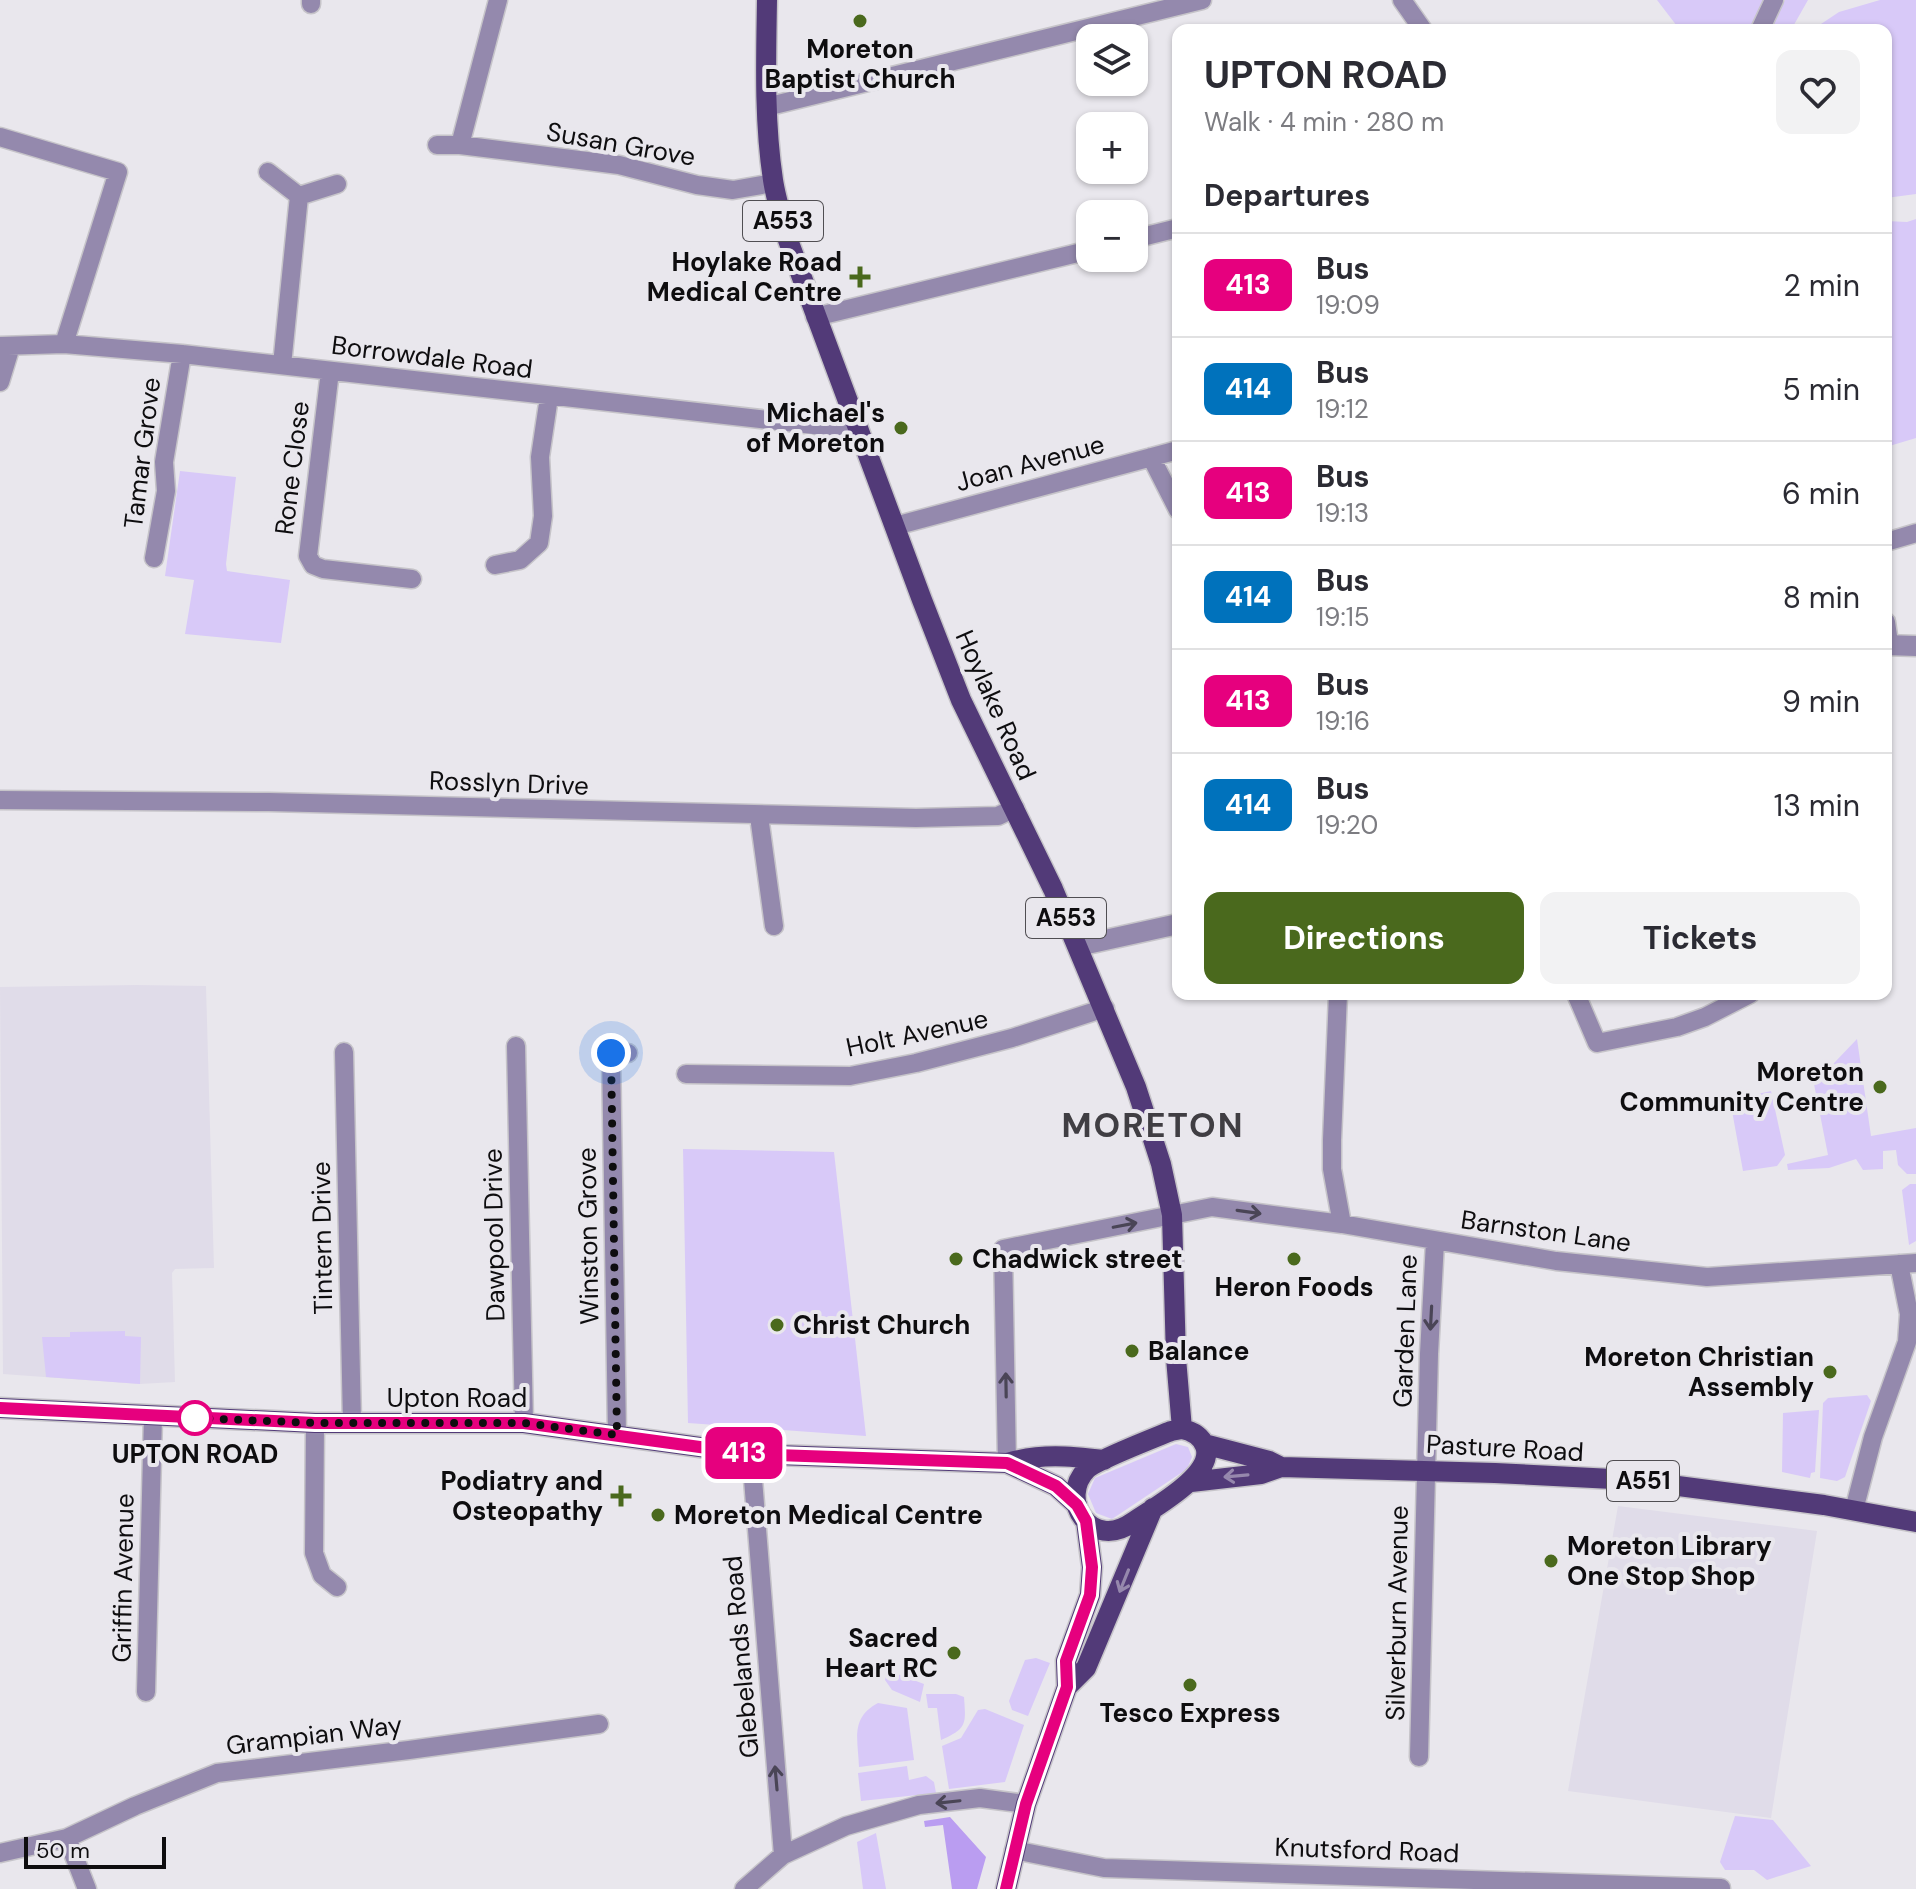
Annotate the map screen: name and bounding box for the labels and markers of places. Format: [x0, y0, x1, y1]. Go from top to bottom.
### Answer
marker: Moreton Baptist Church [851, 12, 869, 30]
place label: Moreton Baptist Church [764, 32, 956, 96]
place label: Hoylake Road Medical Centre [647, 245, 842, 309]
marker: Hoylake Road Medical Centre [849, 266, 871, 288]
place label: Michael's of Moreton [746, 396, 885, 460]
marker: Michael's of Moreton [892, 419, 910, 437]
place label: Moreton Community Centre [1620, 1055, 1864, 1119]
marker: Moreton Community Centre [1871, 1078, 1889, 1096]
place label: Chadwick street [972, 1242, 1182, 1276]
marker: Chadwick street [947, 1250, 965, 1268]
marker: Heron Foods [1285, 1250, 1303, 1268]
place label: Heron Foods [1214, 1270, 1374, 1304]
place label: Christ Church [793, 1308, 970, 1342]
marker: Christ Church [768, 1316, 786, 1334]
place label: Balance [1148, 1334, 1249, 1368]
place label: Moreton Christian Assembly [1584, 1340, 1814, 1404]
marker: Balance [1123, 1342, 1141, 1360]
marker: Moreton Christian Assembly [1821, 1363, 1839, 1381]
marker: UPTON ROAD [178, 1401, 212, 1435]
place label: UPTON ROAD [112, 1437, 278, 1471]
place label: Podiatry and Osteopathy [441, 1464, 603, 1528]
marker: Podiatry and Osteopathy [610, 1485, 632, 1507]
place label: Moreton Medical Centre [674, 1498, 983, 1532]
marker: Moreton Medical Centre [649, 1506, 667, 1524]
place label: Moreton Library One Stop Shop [1567, 1529, 1772, 1593]
marker: Moreton Library One Stop Shop [1542, 1552, 1560, 1570]
place label: Sacred Heart RC [825, 1621, 938, 1685]
marker: Sacred Heart RC [945, 1644, 963, 1662]
marker: Tesco Express [1181, 1676, 1199, 1694]
place label: Tesco Express [1099, 1696, 1281, 1730]

